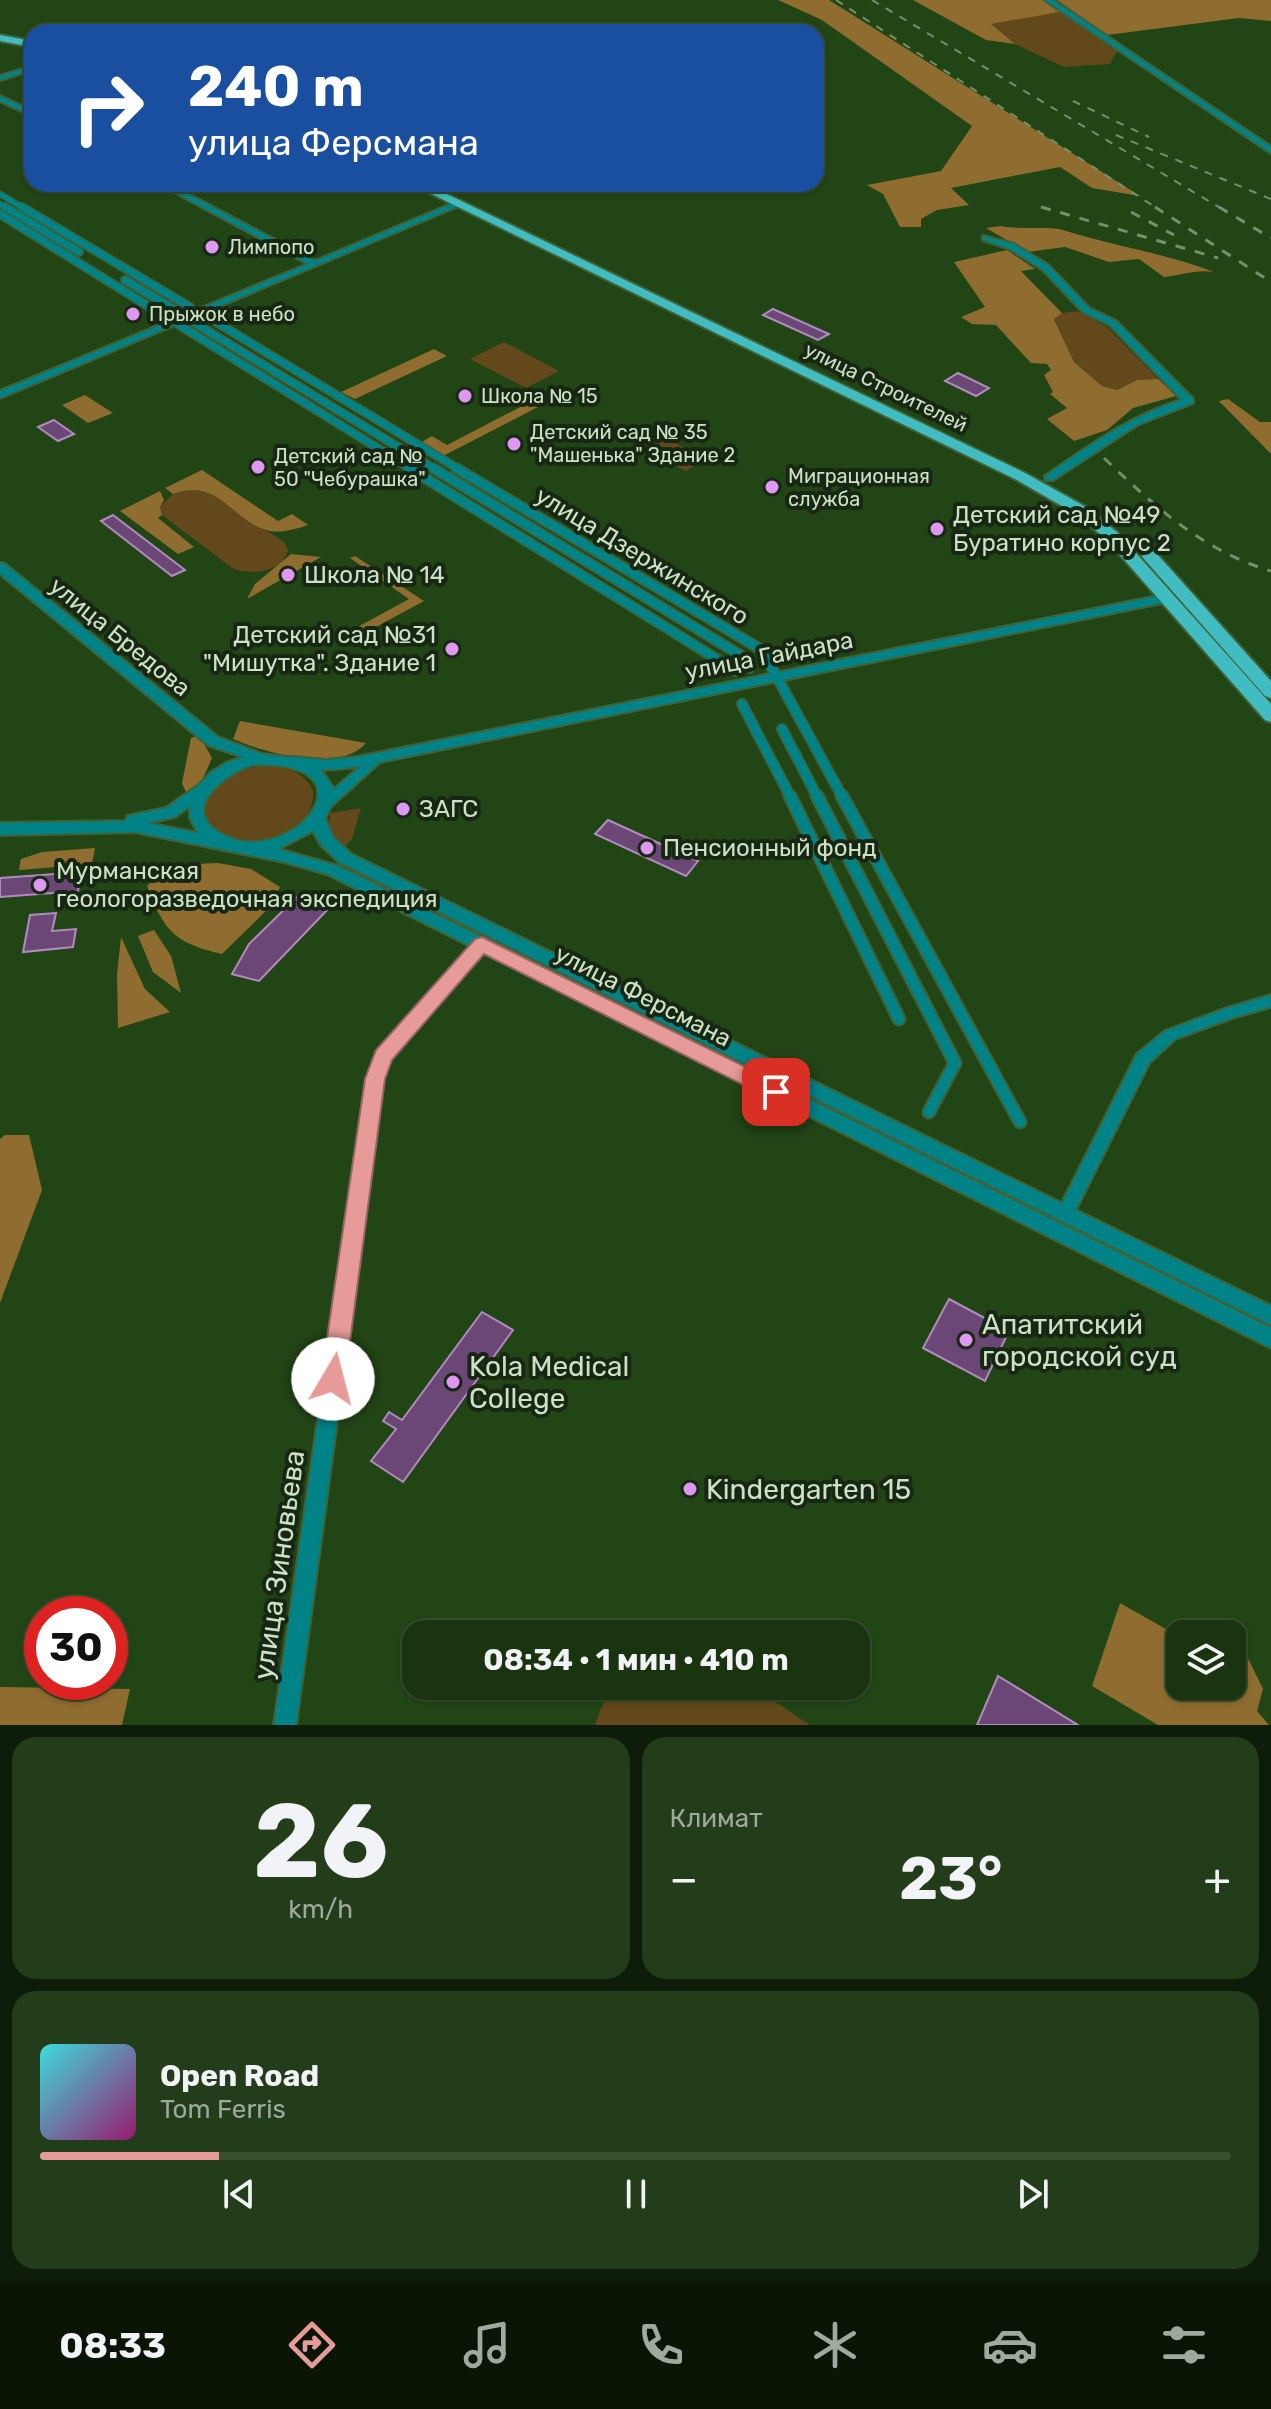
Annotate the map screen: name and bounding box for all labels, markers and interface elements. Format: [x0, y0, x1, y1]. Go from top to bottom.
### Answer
text: 240 m [188, 54, 364, 120]
icon: right [56, 56, 160, 160]
text: улица Ферсмана [188, 121, 479, 164]
place label: Лимпопо [228, 235, 315, 259]
marker: Лимпопо [203, 238, 221, 256]
place label: Прыжок в небо [149, 302, 295, 326]
marker: Прыжок в небо [124, 305, 142, 323]
street label: улица Строителей [801, 337, 971, 437]
place label: Школа № 15 [481, 384, 598, 408]
marker: Школа № 15 [456, 387, 474, 405]
place label: Детский сад № 35 "Машенька" Здание 2 [530, 420, 735, 467]
marker: Детский сад № 35 "Машенька" Здание 2 [505, 435, 523, 453]
place label: Детский сад № 50 "Чебурашка" [274, 444, 426, 491]
marker: Детский сад № 50 "Чебурашка" [249, 458, 267, 476]
place label: Миграционная служба [788, 464, 930, 511]
marker: Миграционная служба [763, 478, 781, 496]
street label: улица Дзержинского [530, 481, 754, 631]
place label: Детский сад №49 Буратино корпус 2 [953, 501, 1171, 557]
marker: Детский сад №49 Буратино корпус 2 [928, 520, 946, 538]
place label: Школа № 14 [304, 561, 445, 589]
marker: Школа № 14 [279, 566, 297, 584]
street label: улица Бредова [44, 572, 196, 702]
place label: Детский сад №31 "Мишутка". Здание 1 [203, 621, 436, 677]
street label: улица Гайдара [683, 626, 855, 686]
marker: Детский сад №31 "Мишутка". Здание 1 [443, 640, 461, 658]
place label: ЗАГС [419, 795, 478, 823]
marker: ЗАГС [394, 800, 412, 818]
place label: Пенсионный фонд [663, 834, 877, 862]
marker: Пенсионный фонд [638, 839, 656, 857]
place label: Мурманская геологоразведочная экспедиция [56, 857, 438, 913]
marker: Мурманская геологоразведочная экспедиция [31, 876, 49, 894]
street label: улица Ферсмана [550, 940, 736, 1052]
pin [742, 1058, 810, 1126]
icon: arrive [754, 1070, 798, 1114]
place label: Апатитский городской суд [982, 1308, 1177, 1373]
marker: Апатитский городской суд [957, 1331, 975, 1349]
position arrow [291, 1337, 375, 1421]
place label: Kola Medical College [469, 1350, 629, 1415]
marker: Kola Medical College [444, 1373, 462, 1391]
street label: улица Зиновьева [247, 1448, 311, 1682]
place label: Kindergarten 15 [706, 1473, 911, 1506]
marker: Kindergarten 15 [681, 1480, 699, 1498]
speed limit sign: 30 [24, 1596, 128, 1700]
map controls [1166, 1620, 1246, 1700]
button: layers [1166, 1620, 1246, 1700]
text: 08:34 · 1 мин · 410 m [483, 1642, 789, 1678]
text: 26 [253, 1780, 388, 1903]
text: Климат [670, 1803, 762, 1834]
text: 23° [899, 1843, 1002, 1914]
text: − [670, 1853, 698, 1905]
text: + [1204, 1853, 1231, 1905]
text: km/h [288, 1894, 353, 1925]
text: Open Road [160, 2058, 319, 2094]
text: Tom Ferris [160, 2094, 286, 2125]
icon: previous [217, 2172, 261, 2216]
icon: pause [614, 2172, 658, 2216]
icon: next [1011, 2172, 1055, 2216]
icon: directions [284, 2317, 340, 2373]
icon: music [459, 2317, 515, 2373]
icon: phone [633, 2317, 689, 2373]
icon: climate [807, 2317, 863, 2373]
icon: car [982, 2317, 1038, 2373]
icon: filters [1156, 2317, 1212, 2373]
text: 08:33 [59, 2324, 166, 2367]

